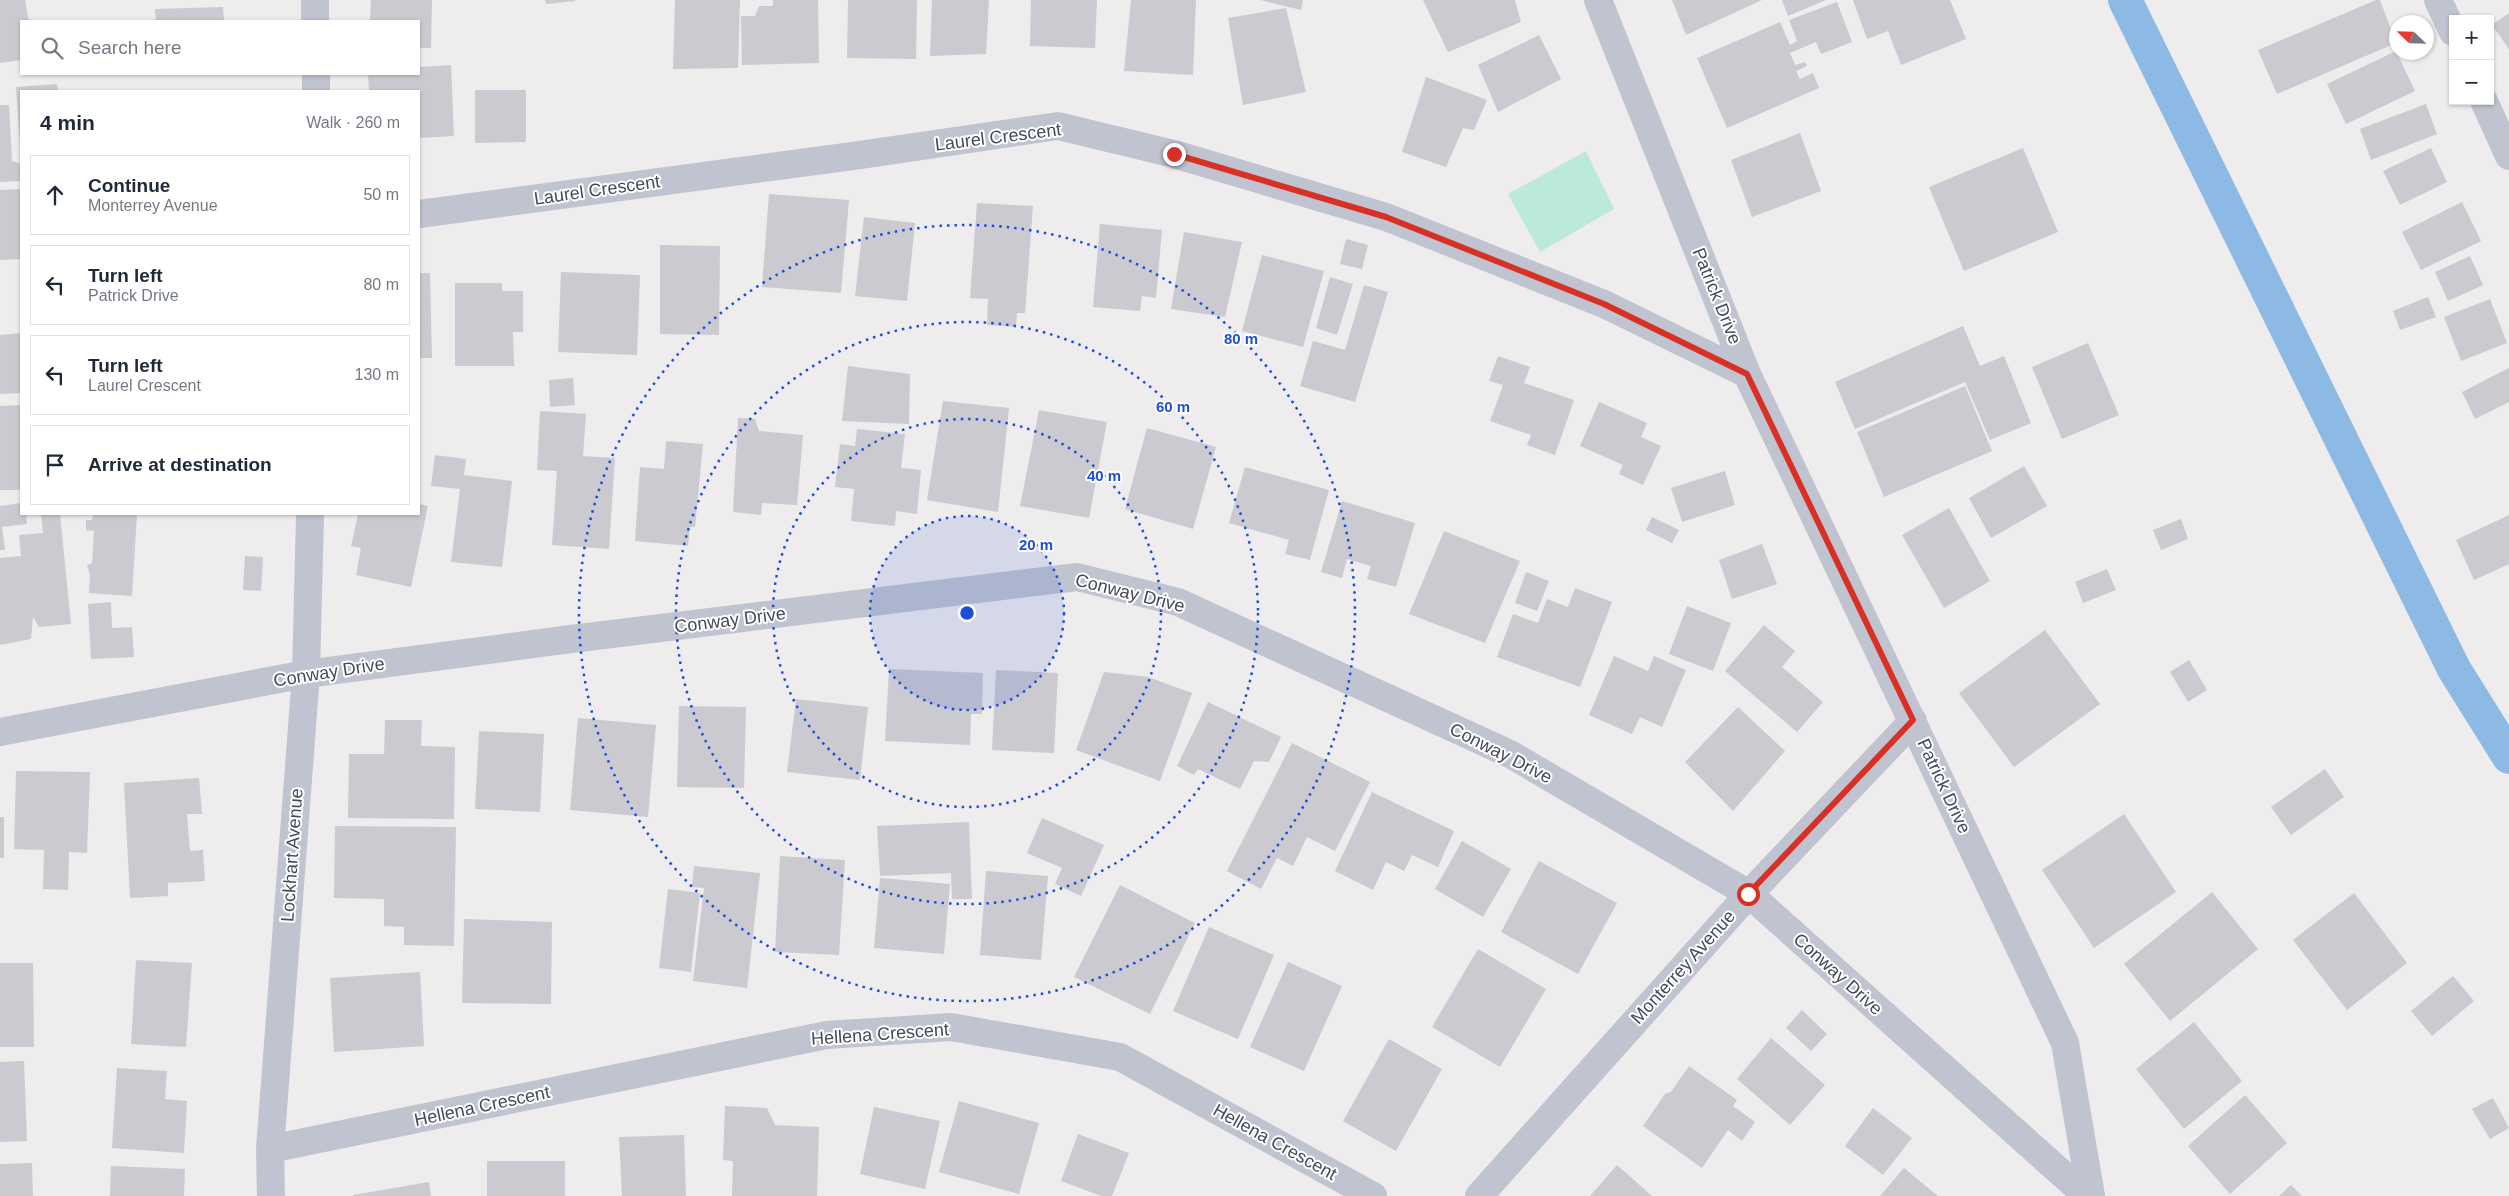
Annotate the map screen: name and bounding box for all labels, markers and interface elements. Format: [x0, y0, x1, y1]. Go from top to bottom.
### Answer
north arrow [2389, 15, 2434, 60]
map controls [2449, 15, 2494, 105]
button: + [2449, 15, 2494, 60]
search box [20, 20, 420, 75]
icon: search [38, 34, 66, 62]
text: Search here [78, 37, 182, 58]
button: − [2449, 60, 2494, 105]
text: 4 min [40, 111, 95, 134]
text: Walk · 260 m [306, 114, 400, 131]
street label: Laurel Crescent [934, 119, 1062, 155]
route end [1163, 143, 1186, 166]
street label: Laurel Crescent [533, 171, 661, 209]
text: Continue [88, 175, 170, 196]
icon: ahead [41, 181, 69, 209]
text: 50 m [363, 186, 399, 203]
text: Monterrey Avenue [88, 197, 218, 214]
street label: Patrick Drive [1689, 245, 1745, 347]
text: Turn left [88, 265, 163, 286]
icon: left [41, 271, 69, 299]
text: 80 m [363, 276, 399, 293]
text: Patrick Drive [88, 287, 179, 304]
text: 80 m [1224, 330, 1258, 347]
text: Turn left [88, 355, 163, 376]
icon: left [41, 361, 69, 389]
text: 130 m [355, 366, 399, 383]
text: Laurel Crescent [88, 377, 201, 394]
text: 60 m [1156, 398, 1190, 415]
icon: arrive [41, 451, 69, 479]
text: Arrive at destination [88, 454, 272, 475]
text: 40 m [1087, 467, 1121, 484]
text: 20 m [1019, 536, 1053, 553]
street label: Conway Drive [1073, 570, 1187, 616]
street label: Conway Drive [673, 603, 787, 637]
centre of rings [958, 604, 976, 622]
street label: Conway Drive [272, 653, 386, 691]
street label: Conway Drive [1447, 719, 1555, 787]
street label: Patrick Drive [1913, 736, 1975, 836]
street label: Lockhart Avenue [277, 788, 307, 922]
route start [1737, 883, 1760, 906]
street label: Monterrey Avenue [1627, 906, 1739, 1028]
street label: Conway Drive [1790, 929, 1886, 1019]
street label: Hellena Crescent [810, 1019, 950, 1049]
street label: Hellena Crescent [412, 1082, 552, 1130]
street label: Hellena Crescent [1210, 1100, 1340, 1184]

